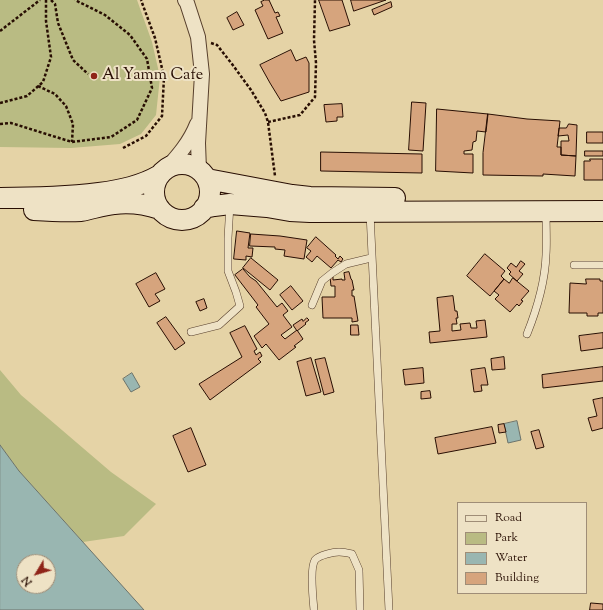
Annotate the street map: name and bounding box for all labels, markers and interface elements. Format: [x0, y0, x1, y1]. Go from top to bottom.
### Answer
place label: Al Yamm Cafe [102, 66, 203, 86]
marker: Al Yamm Cafe [89, 71, 99, 81]
legend [457, 502, 587, 594]
text: Road [495, 509, 522, 527]
text: Park [495, 529, 518, 547]
text: Water [495, 549, 527, 567]
north arrow [16, 554, 56, 594]
text: Building [495, 569, 539, 587]
text: N [18, 572, 36, 589]

